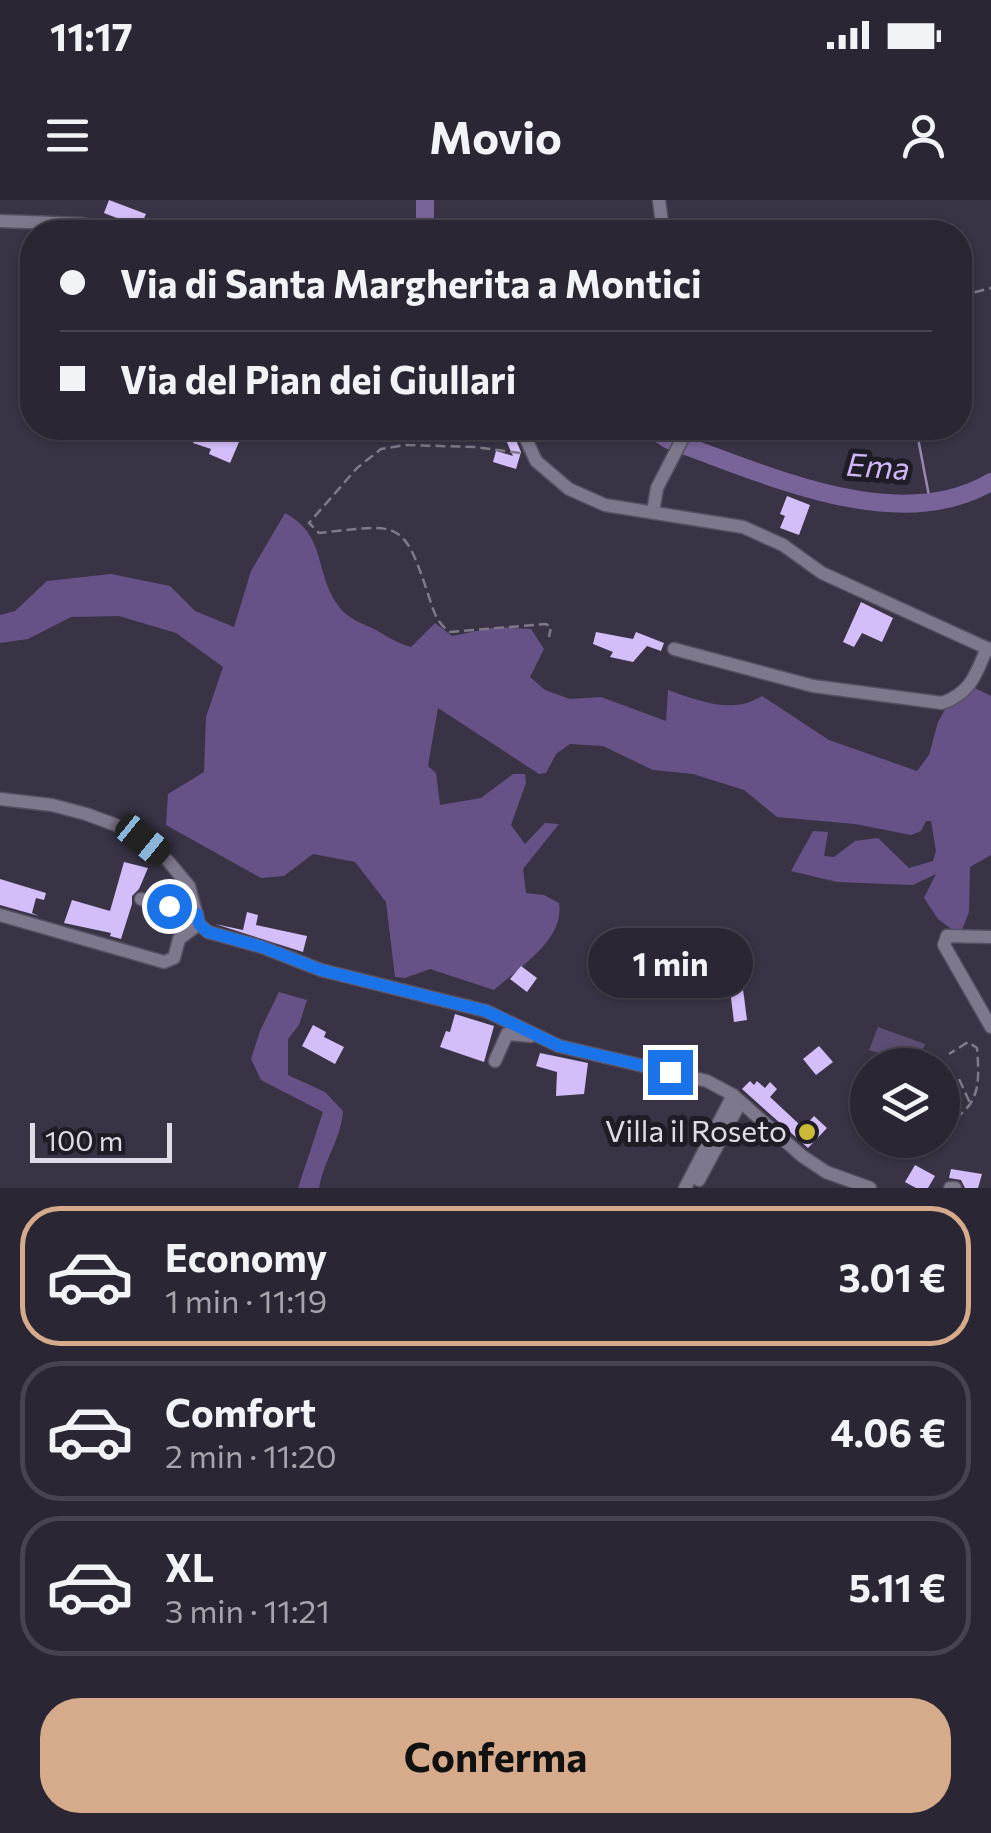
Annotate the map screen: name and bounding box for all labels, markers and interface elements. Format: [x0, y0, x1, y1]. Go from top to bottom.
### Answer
text: 11:17 [50, 12, 133, 59]
icon: menu [40, 108, 95, 163]
text: Movio [429, 108, 562, 163]
icon: person [896, 108, 951, 163]
text: Via di Santa Margherita a Montici [120, 259, 701, 306]
text: Via del Pian dei Giullari [120, 355, 516, 402]
water label: Ema [845, 443, 911, 487]
car [110, 809, 176, 871]
route start [147, 884, 192, 929]
callout: 1 min [588, 927, 752, 997]
text: 1 min [633, 943, 708, 983]
map controls [850, 1048, 960, 1158]
button: layers [850, 1048, 960, 1158]
route end [648, 1050, 693, 1095]
place label: Villa il Roseto [605, 1111, 787, 1148]
scale bar [30, 1118, 172, 1163]
marker: Villa il Roseto [796, 1121, 818, 1143]
text: 100 m [45, 1123, 123, 1157]
icon: car [45, 1231, 135, 1321]
text: Economy [165, 1233, 327, 1280]
text: 3.01 € [838, 1253, 946, 1300]
text: 1 min · 11:19 [165, 1280, 327, 1320]
icon: car [45, 1386, 135, 1476]
text: Comfort [165, 1388, 316, 1435]
text: 4.06 € [831, 1408, 946, 1455]
text: 2 min · 11:20 [165, 1435, 337, 1475]
icon: car [45, 1541, 135, 1631]
text: XL [165, 1543, 214, 1590]
text: 5.11 € [849, 1563, 946, 1610]
text: 3 min · 11:21 [165, 1590, 330, 1630]
button: Conferma [40, 1698, 951, 1813]

